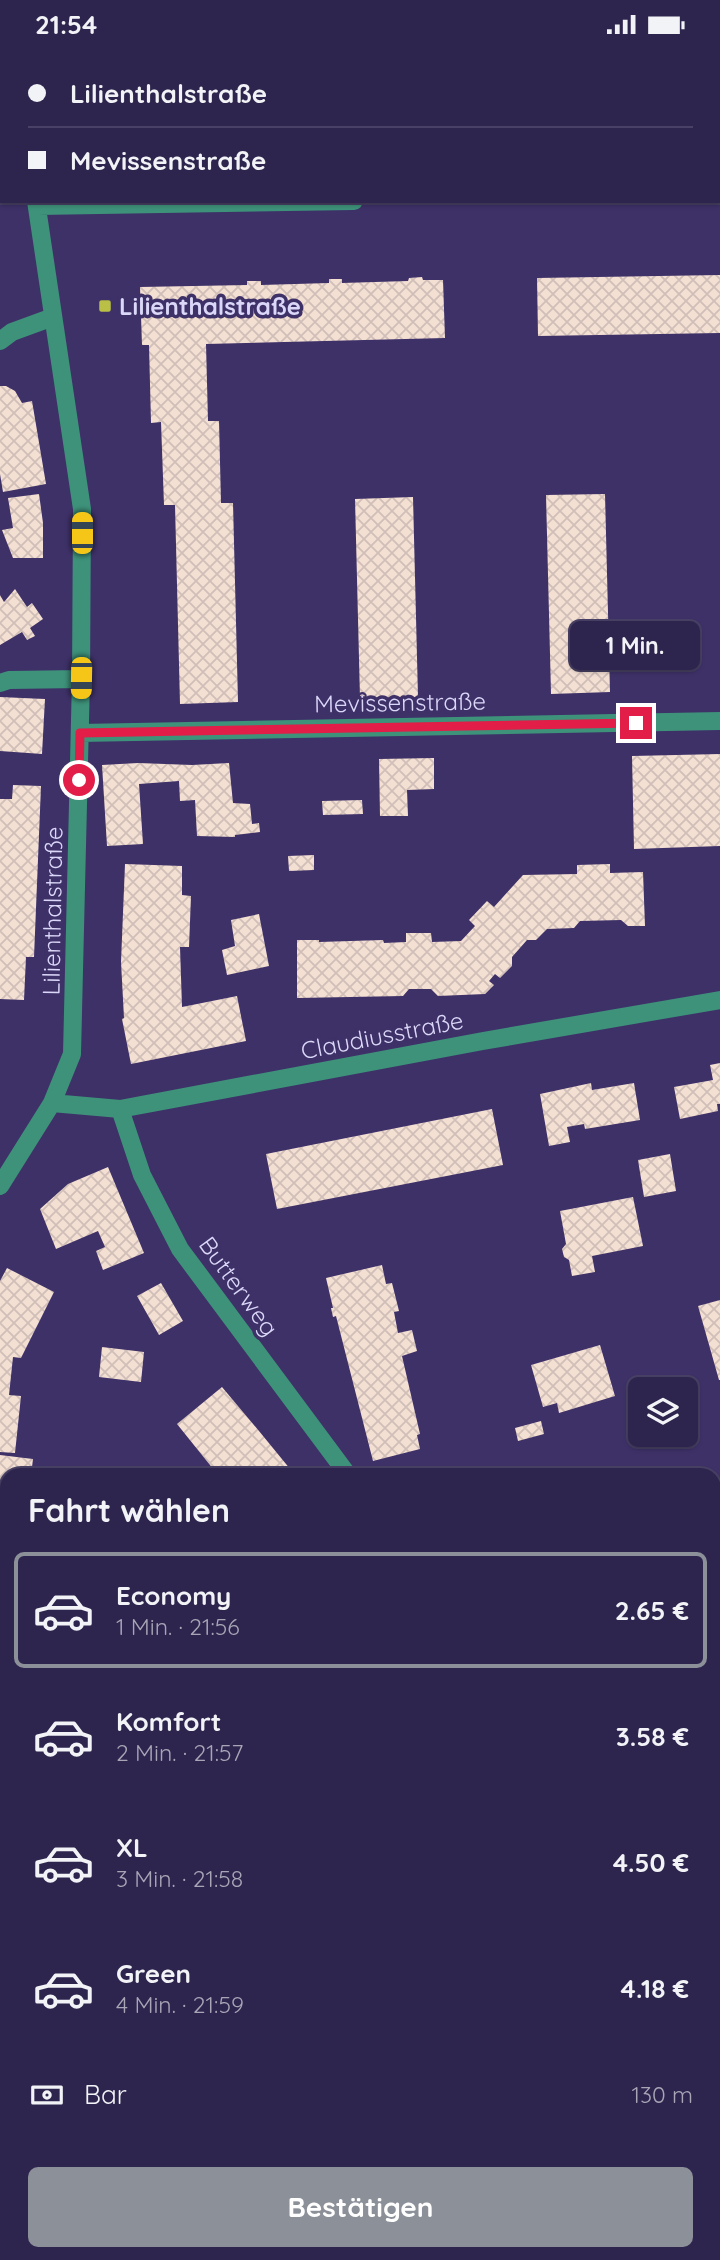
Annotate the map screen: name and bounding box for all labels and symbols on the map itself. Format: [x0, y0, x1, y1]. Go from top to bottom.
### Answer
place label: Lilienthalstraße [119, 291, 301, 321]
marker: Lilienthalstraße [97, 298, 113, 314]
car [72, 512, 93, 554]
callout: 1 Min. [571, 621, 701, 671]
car [71, 657, 92, 699]
street label: Mevissenstraße [314, 686, 486, 718]
route end [620, 707, 652, 739]
route start [63, 764, 95, 796]
street label: Lilienthalstraße [36, 826, 68, 996]
street label: Claudiusstraße [298, 1005, 466, 1065]
street label: Butterweg [193, 1230, 285, 1342]

